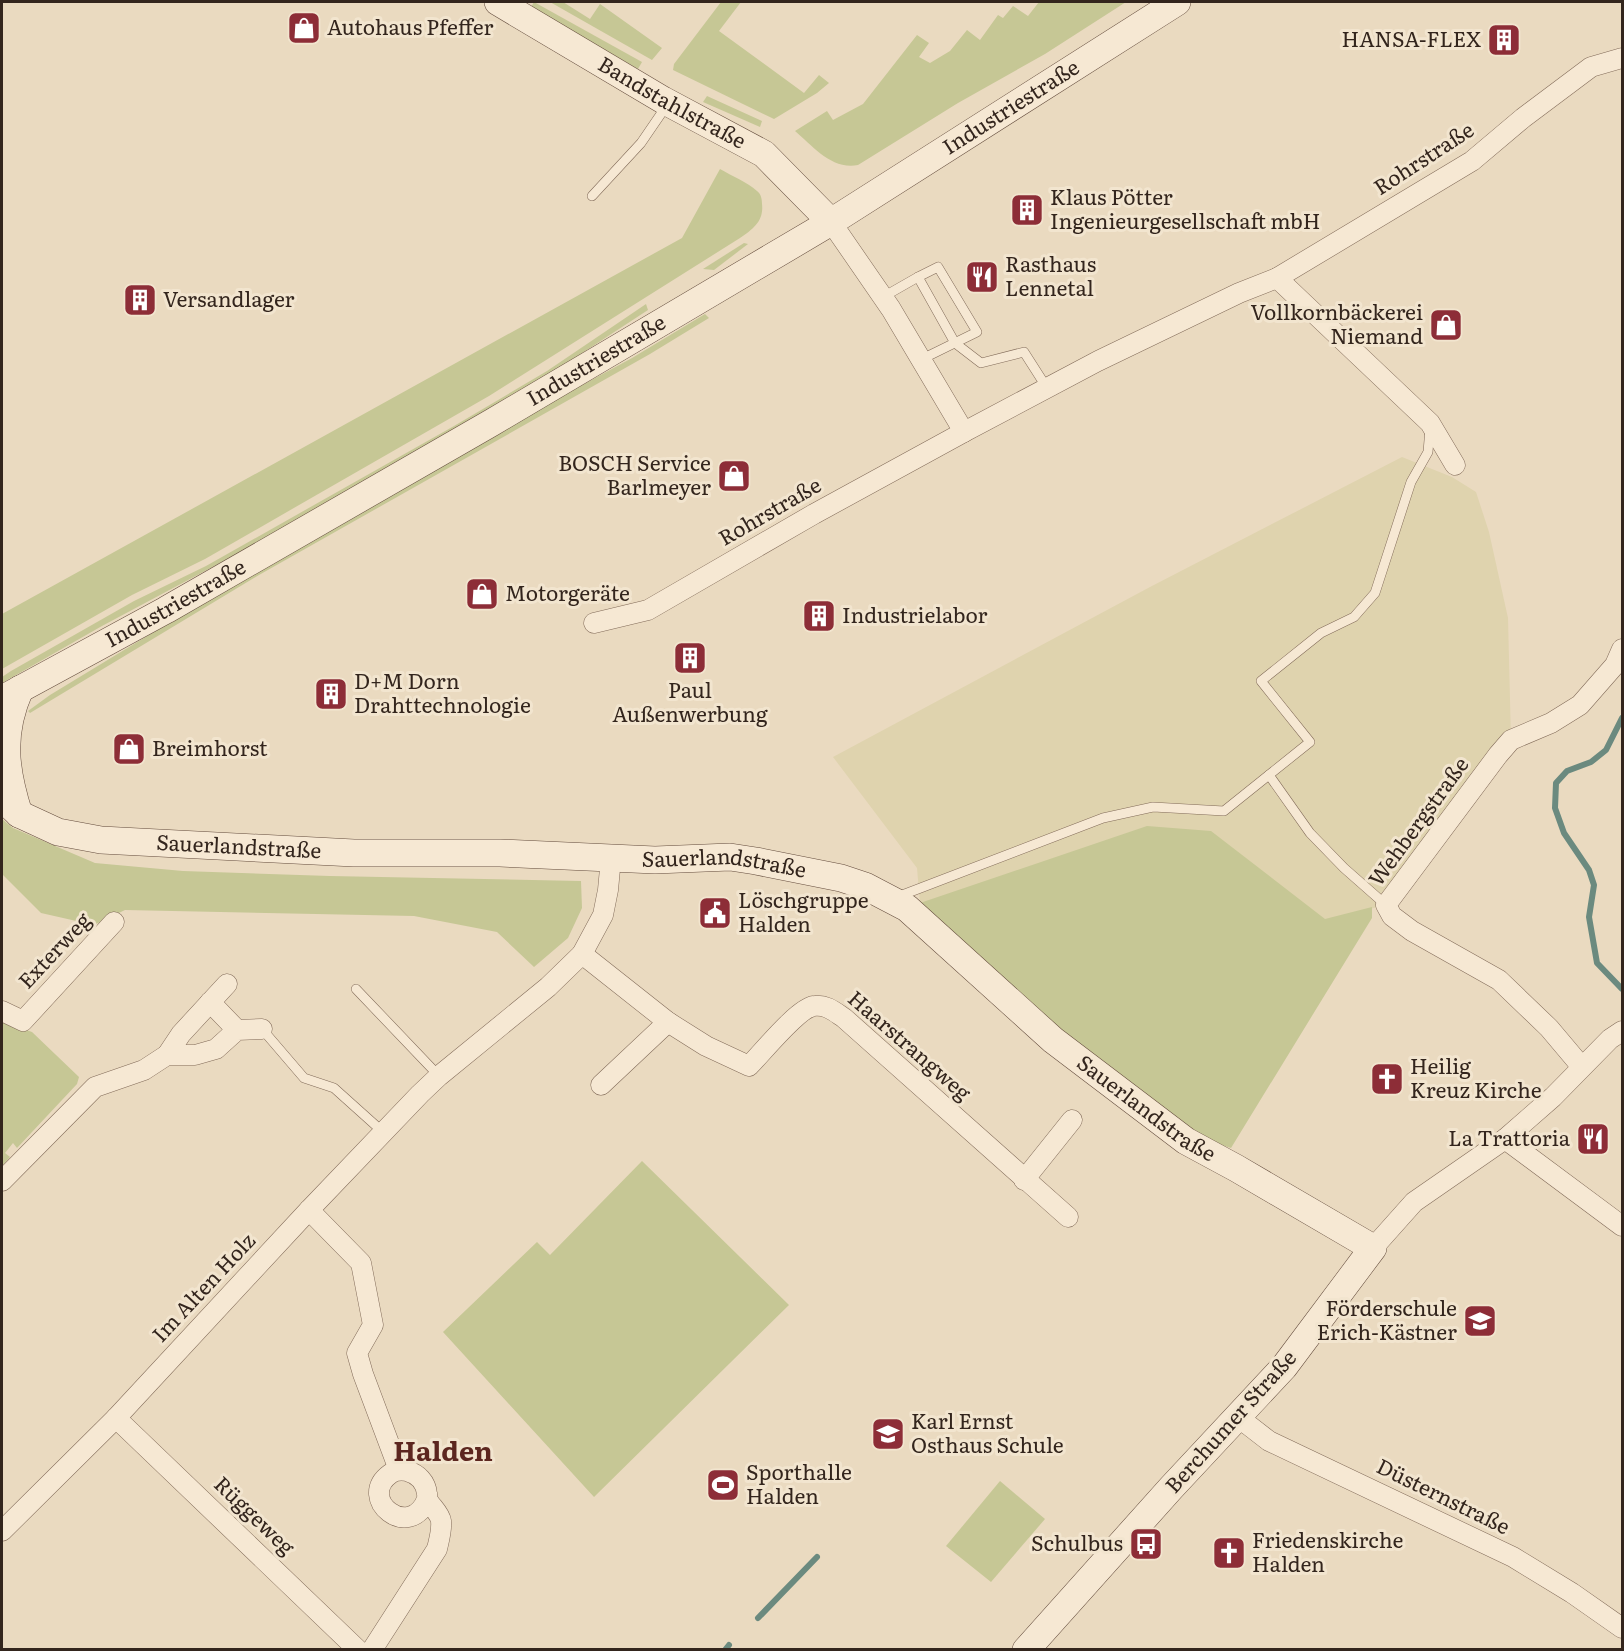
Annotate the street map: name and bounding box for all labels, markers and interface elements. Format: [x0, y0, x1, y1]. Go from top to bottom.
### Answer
shop icon: Autohaus Pfeffer [286, 10, 322, 46]
place label: Autohaus Pfeffer [327, 10, 493, 41]
place label: HANSA-FLEX [1342, 22, 1481, 53]
building icon: HANSA-FLEX [1486, 22, 1522, 58]
street label: Bandstahlstraße [593, 47, 752, 155]
street label: Industriestraße [935, 50, 1084, 161]
street label: Rohrstraße [1366, 113, 1479, 201]
place label: Klaus Pötter Ingenieurgesellschaft mbH [1050, 180, 1320, 235]
building icon: Klaus Pötter Ingenieurgesellschaft mbH [1009, 192, 1045, 228]
place label: Rasthaus Lennetal [1005, 247, 1096, 302]
restaurant icon: Rasthaus Lennetal [964, 259, 1000, 295]
building icon: Versandlager [122, 282, 158, 318]
place label: Versandlager [163, 282, 295, 313]
place label: Vollkornbäckerei Niemand [1250, 295, 1423, 350]
street label: Industriestraße [520, 305, 671, 412]
shop icon: Vollkornbäckerei Niemand [1428, 307, 1464, 343]
place label: BOSCH Service Barlmeyer [558, 446, 711, 501]
shop icon: BOSCH Service Barlmeyer [716, 458, 752, 494]
street label: Rohrstraße [712, 468, 826, 552]
street label: Industriestraße [99, 550, 250, 653]
shop icon: Motorgeräte [464, 576, 500, 612]
place label: Motorgeräte [505, 576, 630, 607]
building icon: Industrielabor [801, 598, 837, 634]
place label: Industrielabor [842, 598, 988, 629]
building icon: Paul Außenwerbung [672, 640, 708, 676]
place label: D+M Dorn Drahttechnologie [354, 664, 531, 719]
place label: Paul Außenwerbung [612, 673, 768, 728]
building icon: D+M Dorn Drahttechnologie [313, 676, 349, 712]
shop icon: Breimhorst [111, 731, 147, 767]
place label: Breimhorst [152, 731, 268, 762]
street label: Wehbergstraße [1359, 749, 1475, 892]
street label: Sauerlandstraße [156, 825, 322, 864]
street label: Sauerlandstraße [641, 839, 809, 884]
place label: Löschgruppe Halden [738, 883, 869, 938]
public building icon: Löschgruppe Halden [697, 895, 733, 931]
street label: Exterweg [10, 904, 97, 994]
street label: Haarstrangweg [842, 982, 979, 1107]
street label: Sauerlandstraße [1072, 1046, 1222, 1167]
place label: Heilig Kreuz Kirche [1410, 1049, 1542, 1104]
church icon: Heilig Kreuz Kirche [1369, 1061, 1405, 1097]
place label: La Trattoria [1448, 1121, 1571, 1152]
restaurant icon: La Trattoria [1575, 1121, 1611, 1157]
street label: Im Alten Holz [143, 1225, 261, 1348]
place label: Förderschule Erich-Kästner [1317, 1291, 1457, 1346]
school or university icon: Förderschule Erich-Kästner [1462, 1303, 1498, 1339]
street label: Berchumer Straße [1156, 1342, 1302, 1499]
place label: Karl Ernst Osthaus Schule [911, 1404, 1064, 1459]
school or university icon: Karl Ernst Osthaus Schule [870, 1416, 906, 1452]
district label: Halden [393, 1429, 493, 1469]
street label: Düsternstraße [1372, 1449, 1516, 1541]
place label: Sporthalle Halden [746, 1455, 852, 1510]
sports icon: Sporthalle Halden [705, 1467, 741, 1503]
street label: Rüggeweg [208, 1468, 303, 1561]
place label: Friedenskirche Halden [1252, 1523, 1403, 1578]
place label: Schulbus [1031, 1526, 1123, 1557]
bus stop icon: Schulbus [1128, 1526, 1164, 1562]
church icon: Friedenskirche Halden [1211, 1535, 1247, 1571]

